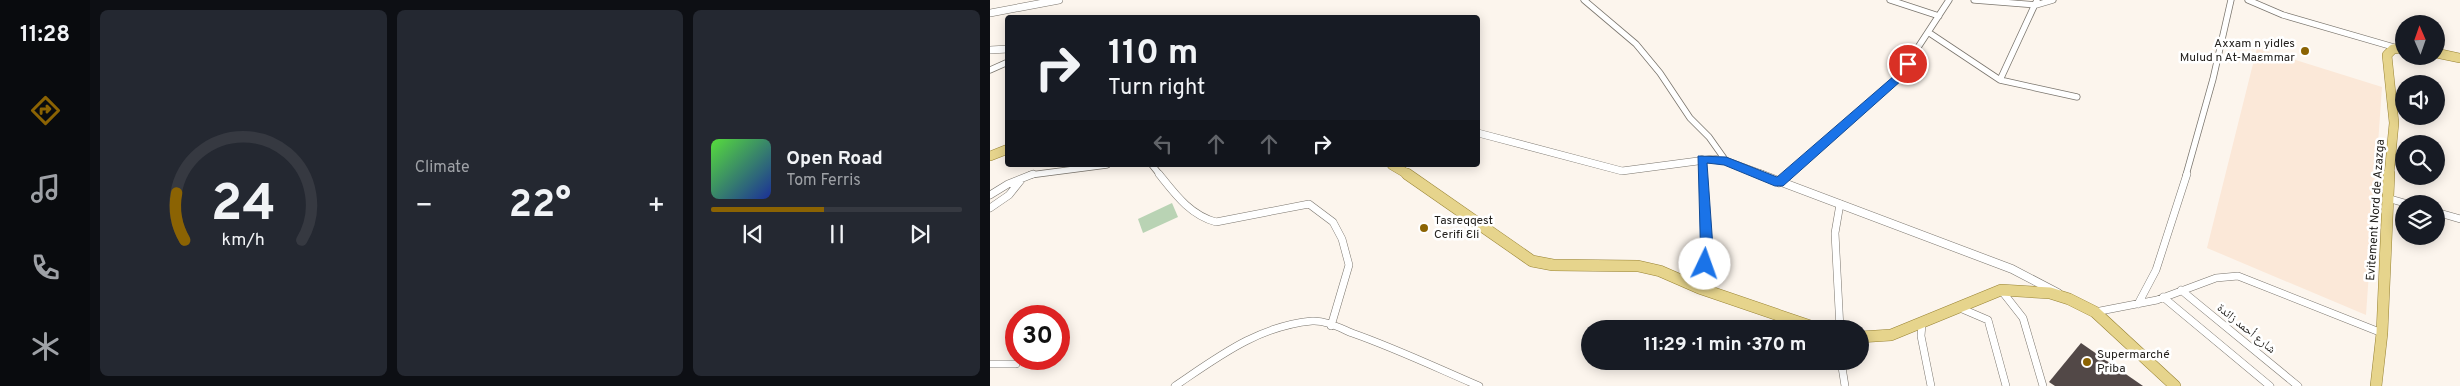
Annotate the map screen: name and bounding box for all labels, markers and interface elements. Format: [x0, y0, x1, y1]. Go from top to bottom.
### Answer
north arrow [2395, 15, 2445, 65]
map controls [2395, 15, 2445, 245]
text: 11:28 [20, 22, 70, 49]
text: 110 m [1108, 32, 1198, 76]
icon: right [1025, 35, 1090, 100]
place label: Axxam n yidles Mulud n At-Maɛmmar [2180, 36, 2295, 66]
pin [1887, 43, 1929, 85]
marker: Axxam n yidles Mulud n At-Maɛmmar [2299, 45, 2311, 57]
icon: arrive [1894, 50, 1922, 78]
text: Turn right [1108, 75, 1205, 102]
button: sound [2395, 75, 2445, 125]
icon: directions [28, 93, 63, 128]
icon: left [1149, 130, 1177, 158]
icon: ahead [1202, 130, 1230, 158]
icon: ahead [1255, 130, 1283, 158]
icon: right [1308, 130, 1336, 158]
button: search [2395, 135, 2445, 185]
street label: Evitement Nord de Azazga [2363, 139, 2389, 281]
text: Open Road [786, 147, 883, 171]
text: Climate [415, 158, 470, 178]
icon: music [28, 171, 63, 206]
text: Tom Ferris [786, 171, 861, 191]
text: 24 [211, 173, 276, 239]
text: 22° [509, 182, 571, 231]
text: − [415, 189, 433, 225]
text: + [647, 189, 665, 225]
button: layers [2395, 195, 2445, 245]
place label: Tasreqqest Cerifi Ɛli [1434, 213, 1493, 243]
icon: previous [739, 220, 767, 248]
icon: pause [823, 220, 851, 248]
icon: next [906, 220, 934, 248]
marker: Tasreqqest Cerifi Ɛli [1418, 222, 1430, 234]
text: km/h [222, 229, 265, 252]
position arrow [1678, 237, 1730, 289]
icon: phone [28, 250, 63, 285]
street label: شارع أحمد زائدة [2213, 300, 2279, 358]
speed limit sign: 30 [1005, 305, 1070, 370]
icon: climate [28, 329, 63, 364]
text: 11:29 · 1 min · 370 m [1644, 333, 1806, 357]
place label: Supermarché Priba [2097, 347, 2170, 377]
marker: Supermarché Priba [2081, 356, 2093, 368]

